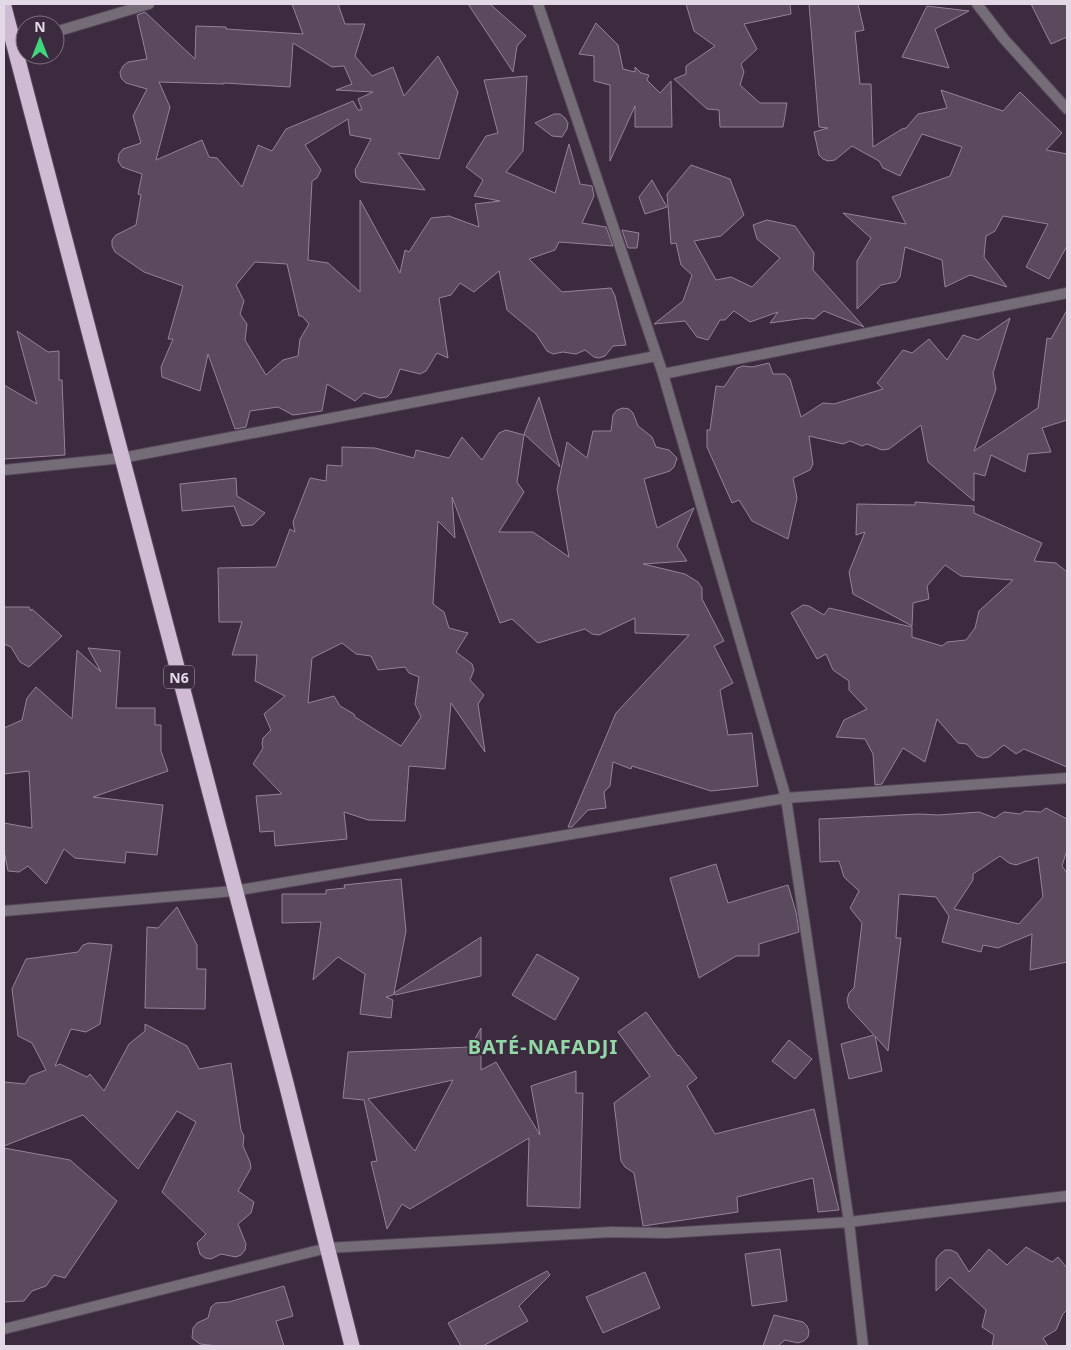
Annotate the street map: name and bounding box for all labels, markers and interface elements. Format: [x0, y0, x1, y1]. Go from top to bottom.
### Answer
north arrow [15, 15, 65, 65]
text: N [34, 17, 46, 36]
road number: N6 [164, 666, 194, 689]
district label: BATÉ-NAFADJI [468, 1033, 618, 1060]

